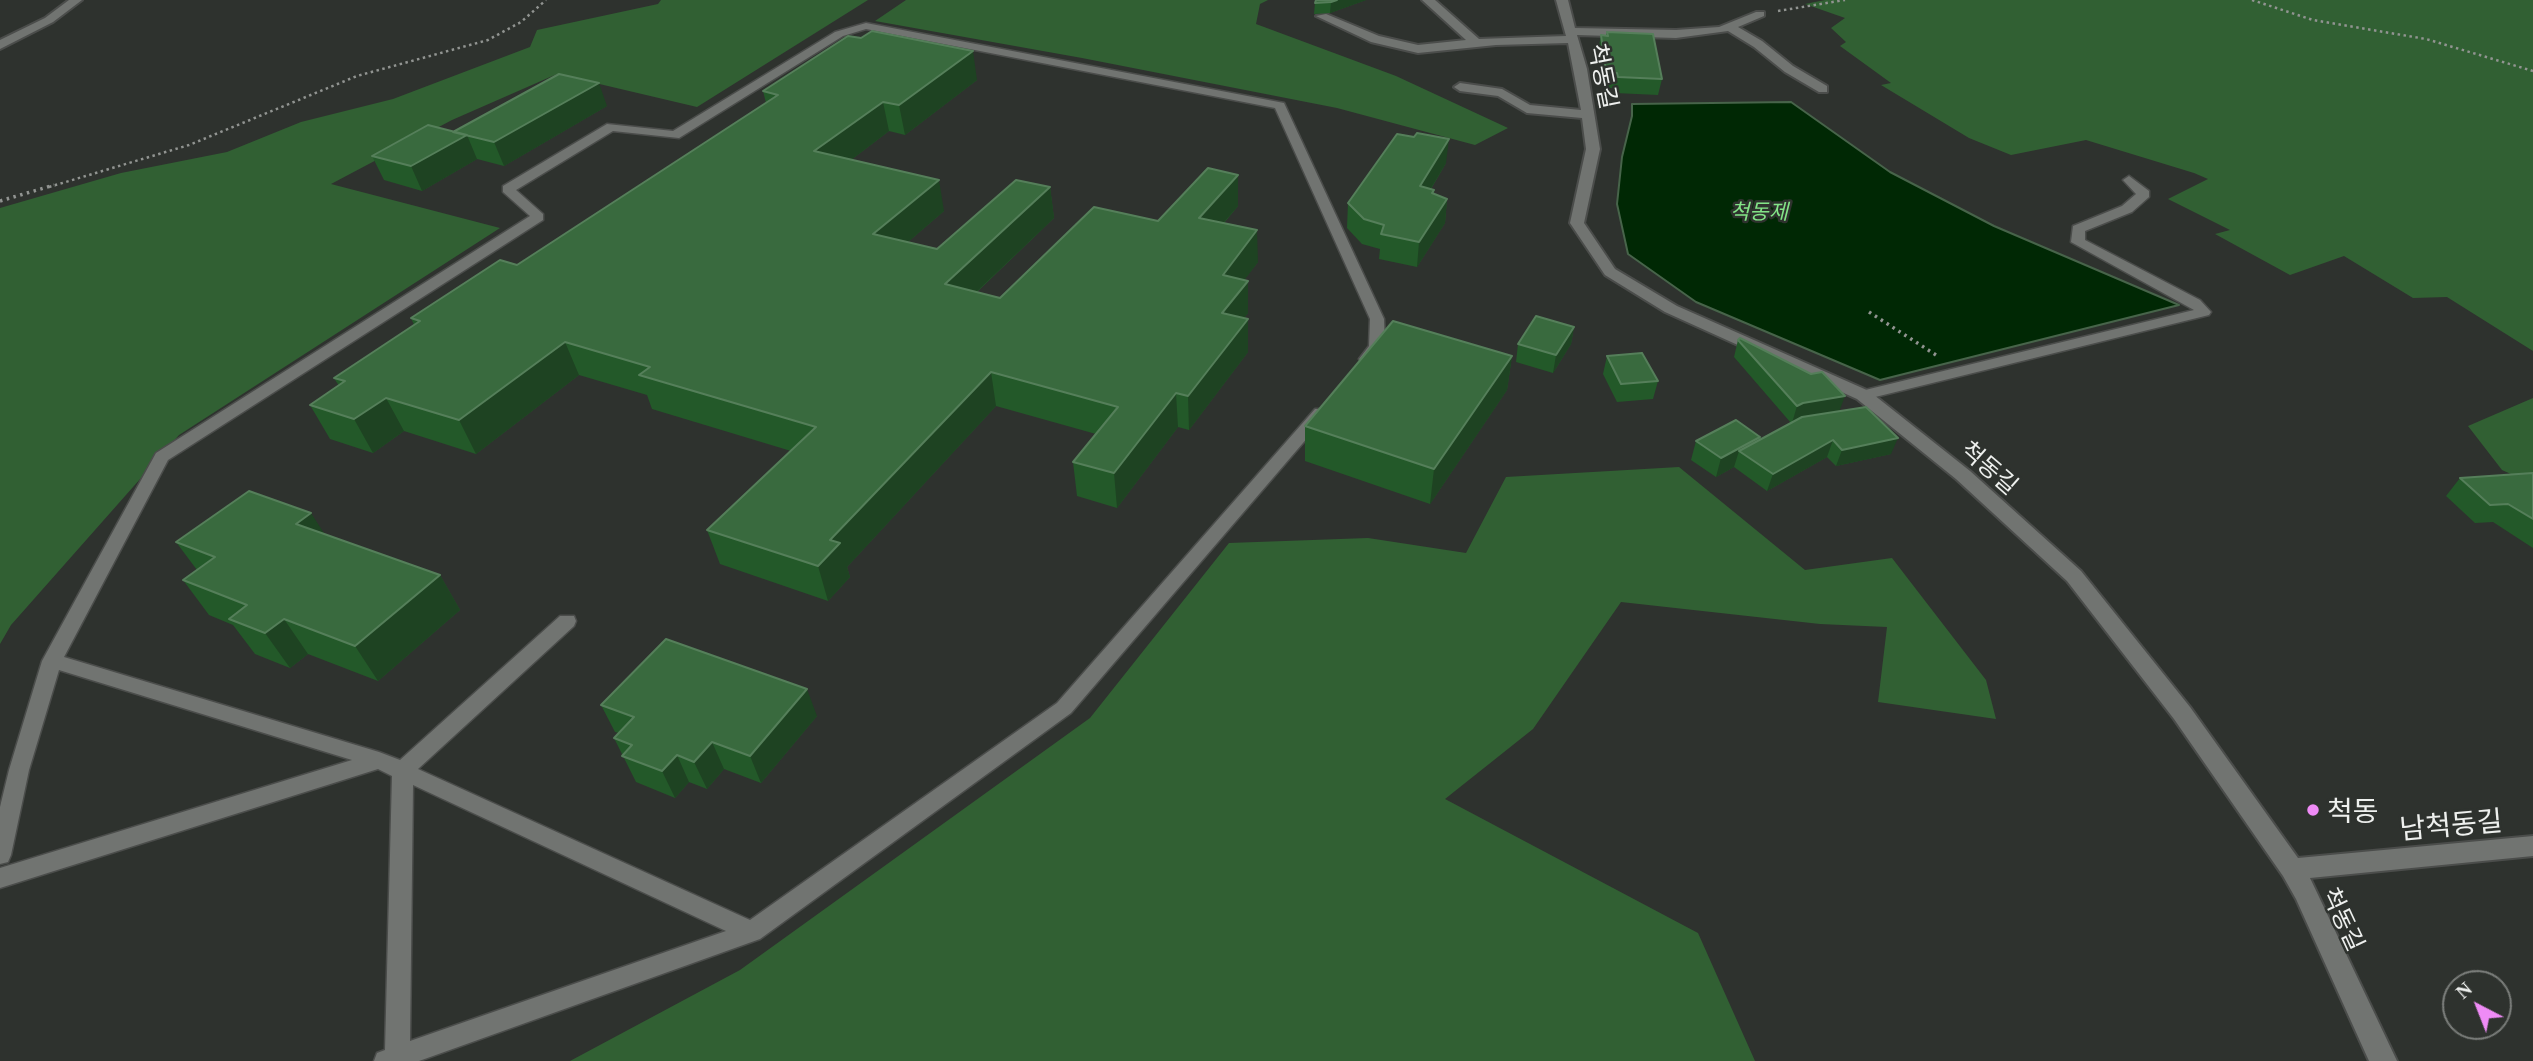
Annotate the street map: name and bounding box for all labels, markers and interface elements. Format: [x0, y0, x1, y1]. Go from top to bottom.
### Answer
street label: 척동길 [1584, 41, 1624, 111]
water label: 척동제 [1730, 198, 1788, 224]
street label: 척동길 [1956, 434, 2024, 500]
place label: 척동 [2327, 793, 2379, 827]
marker: 척동 [2305, 802, 2321, 818]
street label: 남척동길 [2398, 803, 2504, 845]
street label: 척동길 [2317, 883, 2371, 955]
north arrow [2442, 970, 2512, 1040]
text: N [2452, 978, 2476, 1003]

